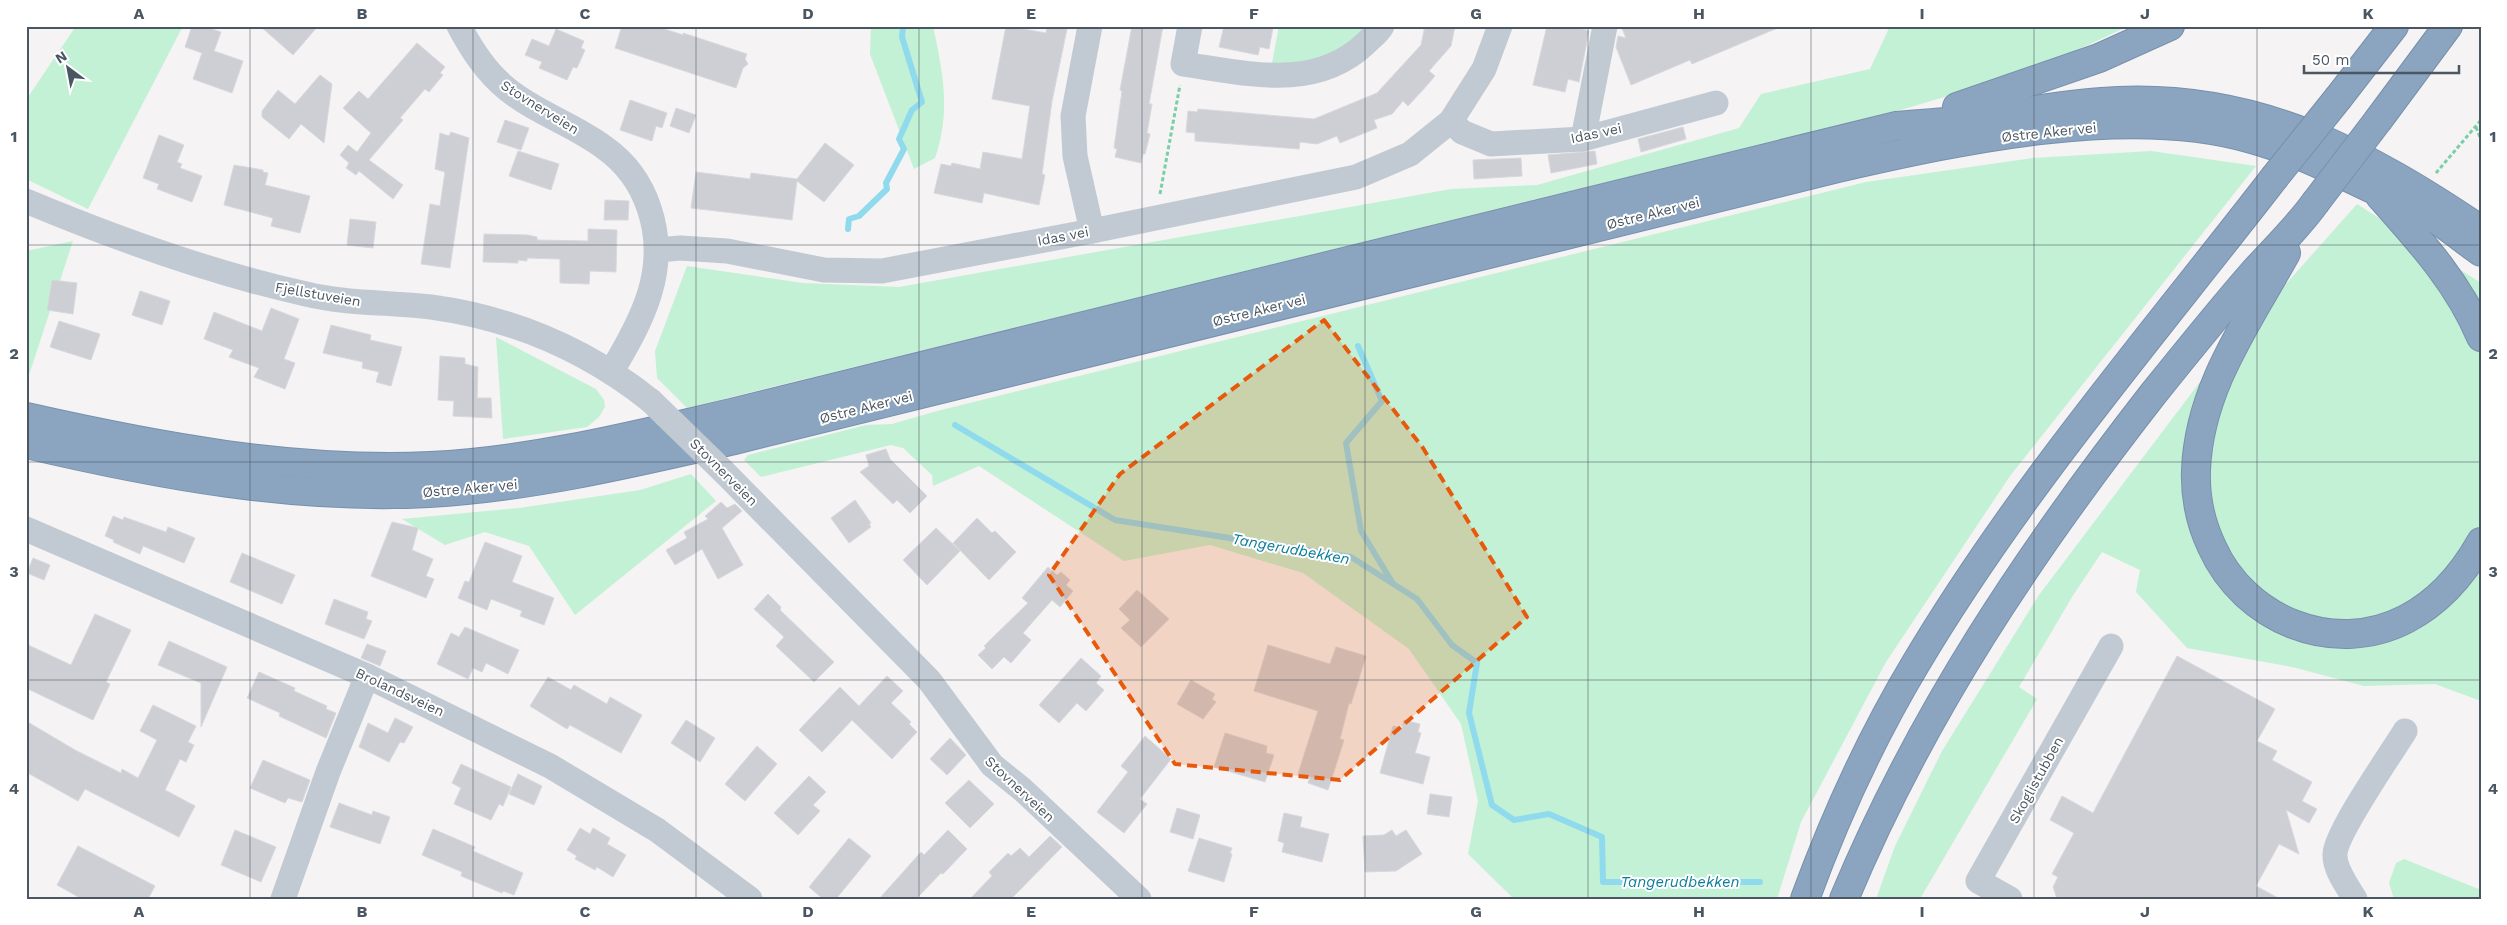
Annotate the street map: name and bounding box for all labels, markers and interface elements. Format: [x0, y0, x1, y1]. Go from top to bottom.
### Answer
text: A [134, 4, 145, 23]
text: B [357, 4, 368, 23]
text: C [580, 4, 591, 23]
text: D [802, 4, 814, 23]
text: E [1026, 4, 1036, 23]
text: F [1249, 4, 1259, 23]
text: G [1470, 4, 1482, 23]
text: H [1693, 4, 1705, 23]
text: I [1919, 4, 1925, 23]
text: J [2140, 4, 2150, 23]
text: K [2362, 4, 2374, 23]
north arrow [42, 42, 92, 92]
scale bar [2304, 42, 2460, 74]
text: N [52, 47, 70, 67]
text: 50 m [2312, 51, 2349, 69]
street label: Stovnerveien [498, 77, 582, 137]
street label: Østre Aker vei [2001, 119, 2097, 145]
street label: Idas vei [1569, 120, 1623, 146]
text: 1 [11, 127, 17, 146]
text: 1 [2490, 127, 2496, 146]
street label: Østre Aker vei [1605, 194, 1701, 232]
street label: Idas vei [1036, 223, 1090, 249]
street label: Fjellstuveien [274, 279, 362, 309]
street label: Østre Aker vei [1211, 291, 1307, 329]
text: 2 [9, 344, 19, 363]
text: 2 [2488, 344, 2498, 363]
street label: Østre Aker vei [818, 388, 914, 426]
street label: Stovnerveien [687, 435, 761, 509]
street label: Østre Aker vei [422, 476, 518, 500]
water label: Tangerudbekken [1231, 530, 1351, 568]
text: 3 [9, 562, 19, 581]
text: 3 [2488, 562, 2498, 581]
street label: Brolandsveien [353, 665, 447, 719]
street label: Skoglistubben [2006, 734, 2066, 826]
street label: Stovnerveien [982, 753, 1058, 825]
text: 4 [9, 779, 19, 798]
text: 4 [2488, 779, 2498, 798]
water label: Tangerudbekken [1621, 873, 1739, 891]
text: A [134, 902, 145, 921]
text: B [357, 902, 368, 921]
text: C [580, 902, 591, 921]
text: D [802, 902, 814, 921]
text: E [1026, 902, 1036, 921]
text: F [1249, 902, 1259, 921]
text: G [1470, 902, 1482, 921]
text: H [1693, 902, 1705, 921]
text: I [1919, 902, 1925, 921]
text: J [2140, 902, 2150, 921]
text: K [2362, 902, 2374, 921]

